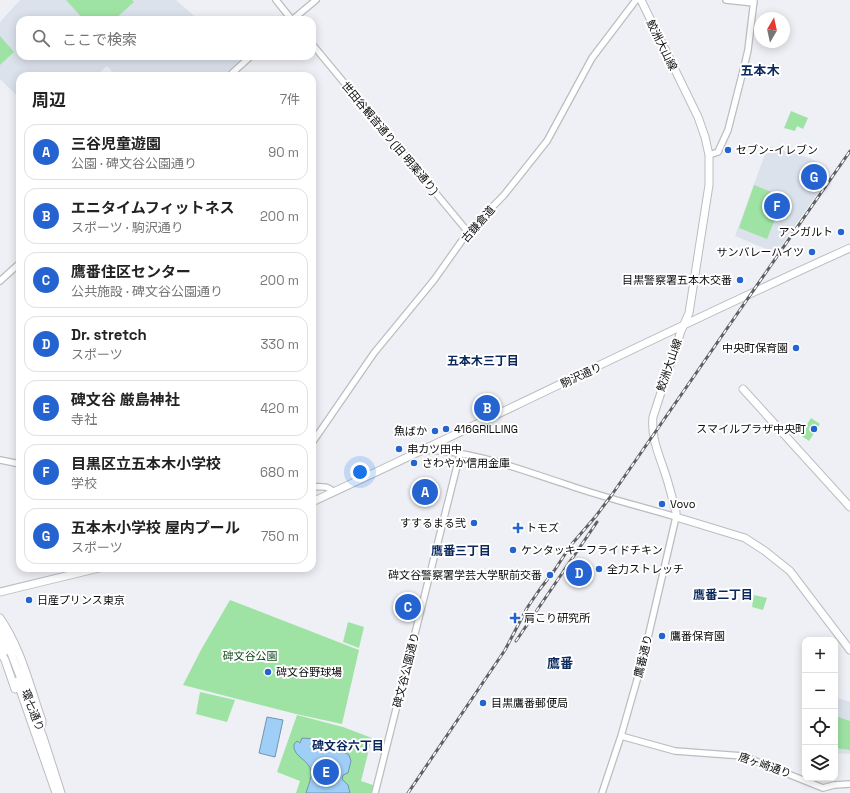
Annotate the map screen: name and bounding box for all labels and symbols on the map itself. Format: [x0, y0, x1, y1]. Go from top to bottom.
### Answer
north arrow [754, 12, 790, 48]
street label: 鮫洲大山線 [644, 17, 680, 73]
district label: 五本木 [740, 62, 780, 79]
street label: 世田谷観音通り(旧 明薬通り) [339, 79, 441, 197]
place label: セブン-イレブン [736, 143, 818, 157]
marker: セブン-イレブン [723, 145, 733, 155]
pin: G [801, 162, 827, 192]
pin: F [764, 191, 790, 221]
street label: 古鎌倉道 [458, 203, 498, 245]
place label: アンガルト [778, 225, 833, 239]
marker: アンガルト [836, 227, 846, 237]
place label: サンバレーハイツ [716, 245, 804, 259]
marker: サンバレーハイツ [807, 247, 817, 257]
place label: 目黒警察署五本木交番 [622, 273, 732, 287]
marker: 目黒警察署五本木交番 [735, 275, 745, 285]
street label: 鮫洲大山線 [653, 337, 685, 393]
place label: 中央町保育園 [722, 341, 788, 355]
marker: 中央町保育園 [791, 343, 801, 353]
district label: 五本木三丁目 [447, 353, 519, 369]
street label: 駒沢通り [558, 359, 604, 391]
pin: B [474, 393, 500, 423]
place label: 416GRILLING [454, 422, 518, 436]
place label: スマイルプラザ中央町 [696, 422, 806, 436]
place label: 魚ばか [394, 424, 427, 438]
marker: 416GRILLING [441, 424, 451, 434]
marker: スマイルプラザ中央町 [809, 424, 819, 434]
marker: 魚ばか [430, 426, 440, 436]
place label: 串カツ田中 [407, 442, 462, 456]
marker: 串カツ田中 [394, 444, 404, 454]
place label: さわやか信用金庫 [422, 456, 510, 470]
marker: さわやか信用金庫 [409, 458, 419, 468]
your location [350, 462, 370, 482]
pin: A [412, 477, 438, 507]
place label: Vovo [670, 497, 696, 511]
marker: Vovo [657, 499, 667, 509]
place label: すするまる弐 [400, 516, 466, 530]
marker: すするまる弐 [469, 518, 479, 528]
place label: トモズ [526, 521, 559, 535]
marker: トモズ [513, 523, 523, 533]
district label: 鷹番三丁目 [431, 543, 491, 559]
place label: ケンタッキーフライドチキン [521, 543, 663, 557]
marker: ケンタッキーフライドチキン [508, 545, 518, 555]
pin: D [566, 558, 592, 588]
place label: 全力ストレッチ [607, 562, 684, 576]
marker: 全力ストレッチ [594, 564, 604, 574]
place label: 碑文谷警察署学芸大学駅前交番 [388, 568, 542, 582]
marker: 碑文谷警察署学芸大学駅前交番 [545, 570, 555, 580]
district label: 鷹番二丁目 [693, 587, 753, 603]
pin: C [395, 592, 421, 622]
place label: 日産プリンス東京 [37, 593, 125, 607]
marker: 日産プリンス東京 [24, 595, 34, 605]
place label: 肩こり研究所 [524, 611, 591, 625]
marker: 肩こり研究所 [509, 612, 521, 624]
place label: 鷹番保育園 [670, 629, 725, 643]
street label: 碑文谷公園通り [390, 631, 422, 709]
marker: 鷹番保育園 [657, 631, 667, 641]
street label: 鷹番通り [631, 633, 655, 679]
park label: 碑文谷公園 [223, 649, 278, 663]
district label: 鷹番 [547, 655, 573, 672]
place label: 碑文谷野球場 [276, 665, 342, 679]
marker: 碑文谷野球場 [263, 667, 273, 677]
street label: 環七通り [19, 687, 47, 733]
place label: 目黒鷹番郵便局 [491, 696, 568, 710]
marker: 目黒鷹番郵便局 [478, 698, 488, 708]
district label: 碑文谷六丁目 [312, 738, 384, 754]
street label: 唐ヶ崎通り [737, 749, 793, 781]
pin: E [313, 757, 339, 787]

